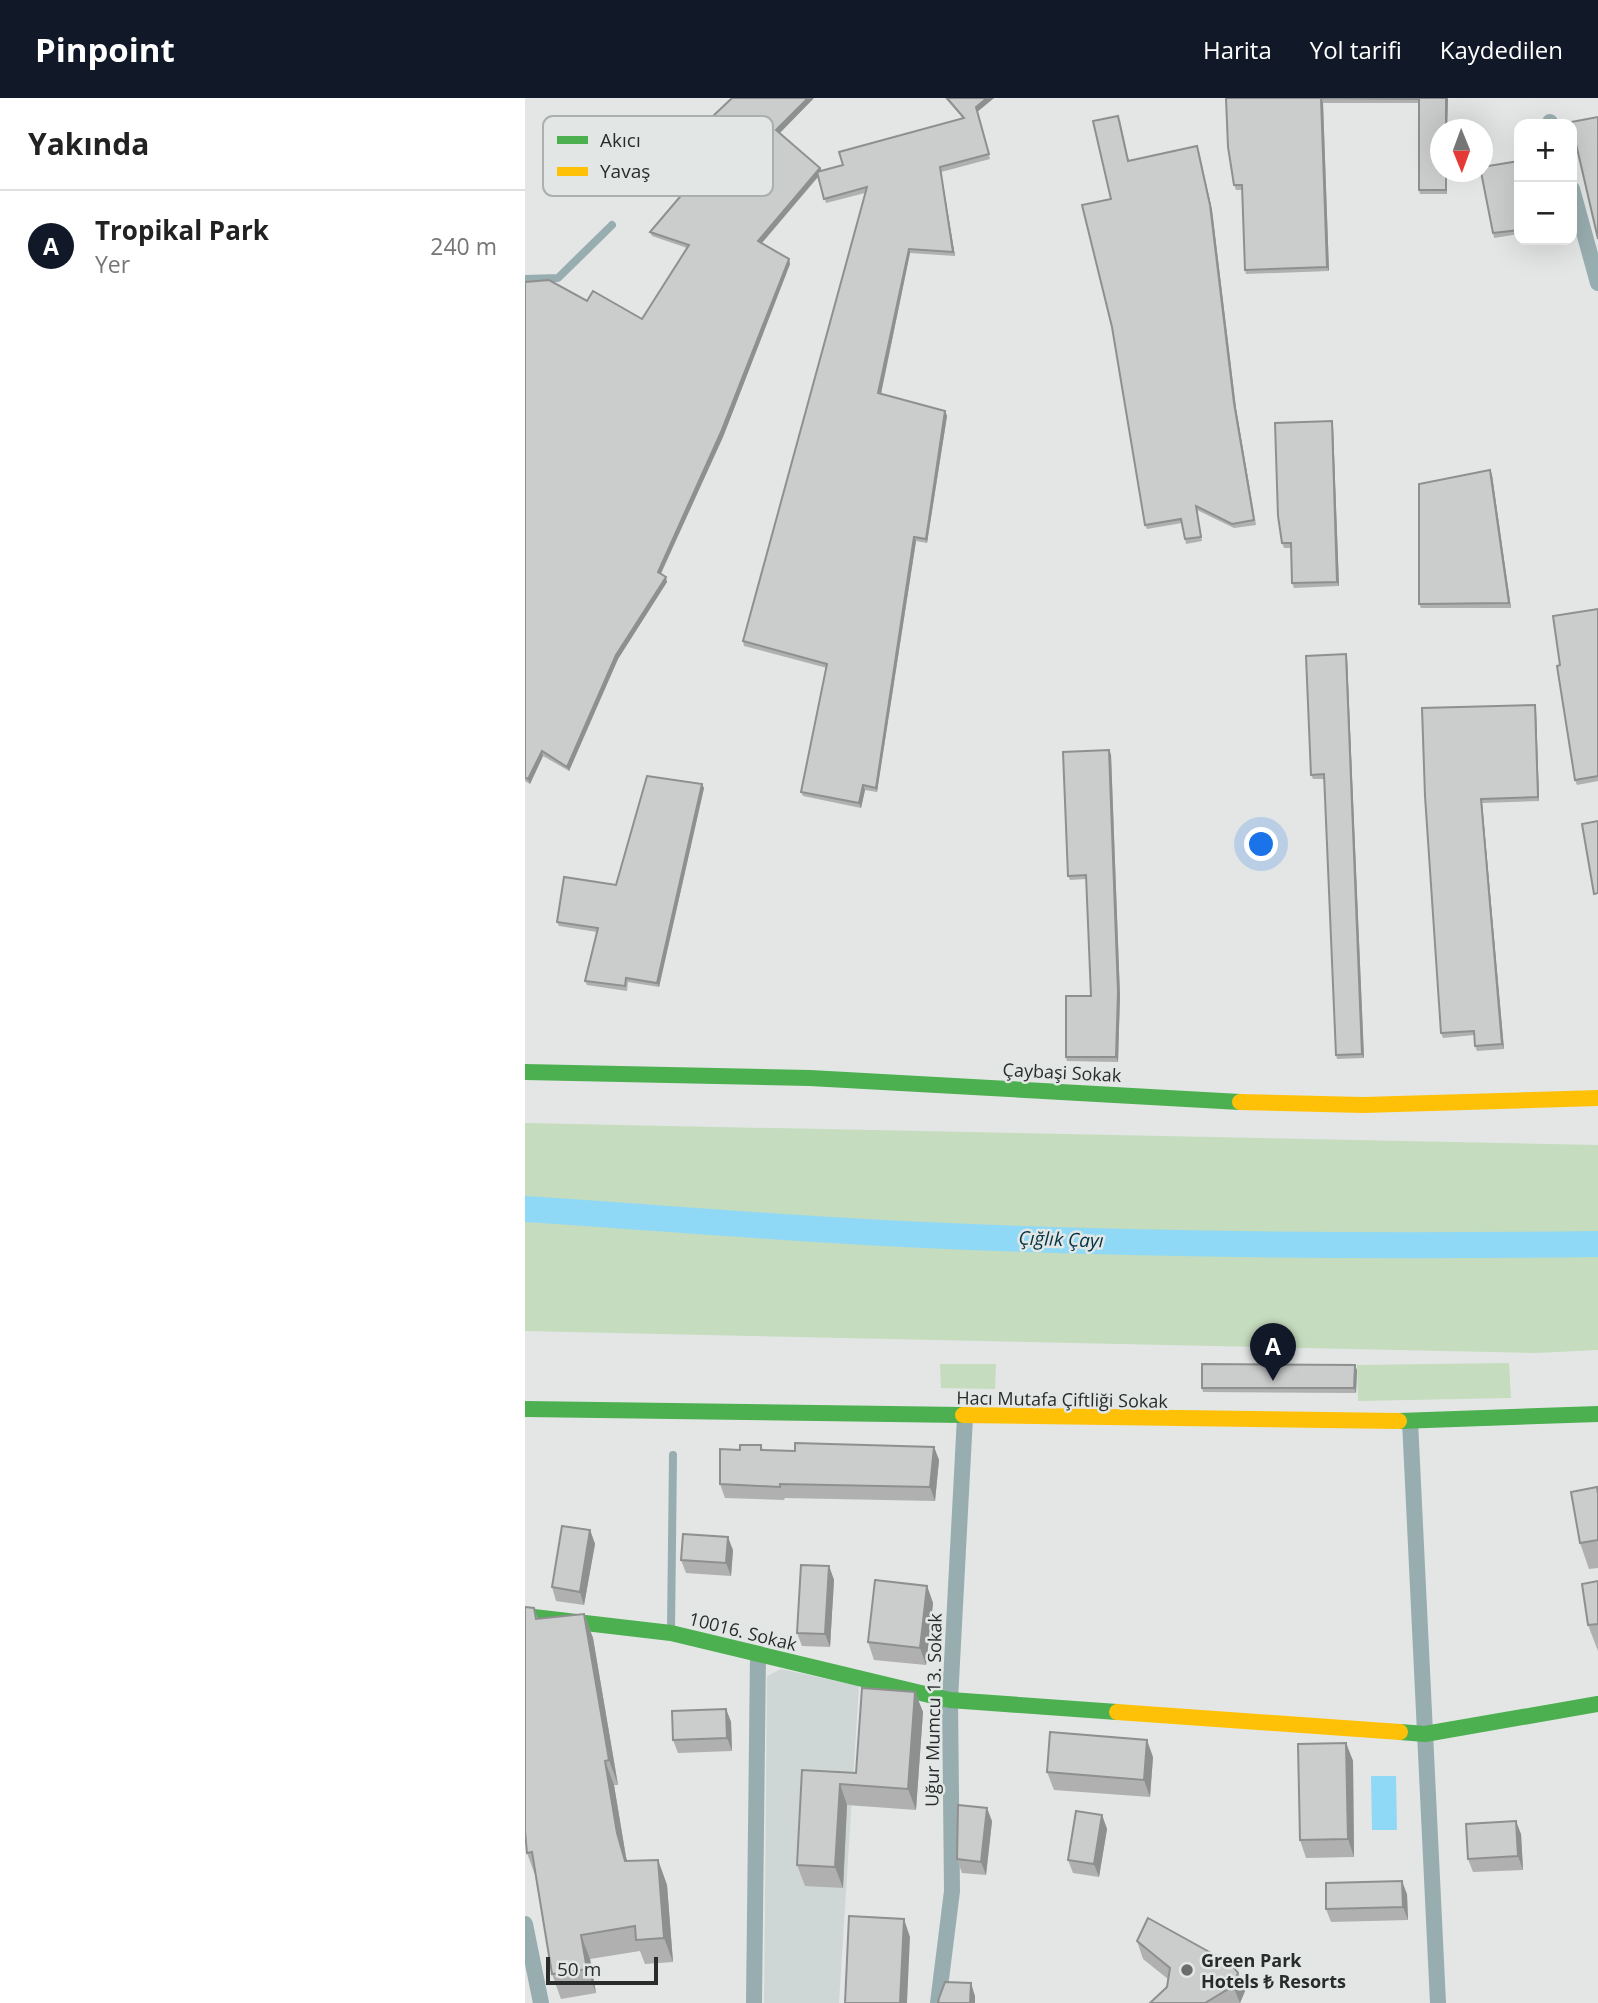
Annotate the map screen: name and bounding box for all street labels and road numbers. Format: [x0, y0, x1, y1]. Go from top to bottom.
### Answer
street label: Çaybaşi Sokak [1002, 1057, 1122, 1087]
street label: Hacı Mutafa Çiftliği Sokak [956, 1385, 1169, 1413]
street label: 10016. Sokak [686, 1606, 800, 1656]
street label: Uğur Mumcu 13. Sokak [919, 1612, 947, 1807]

